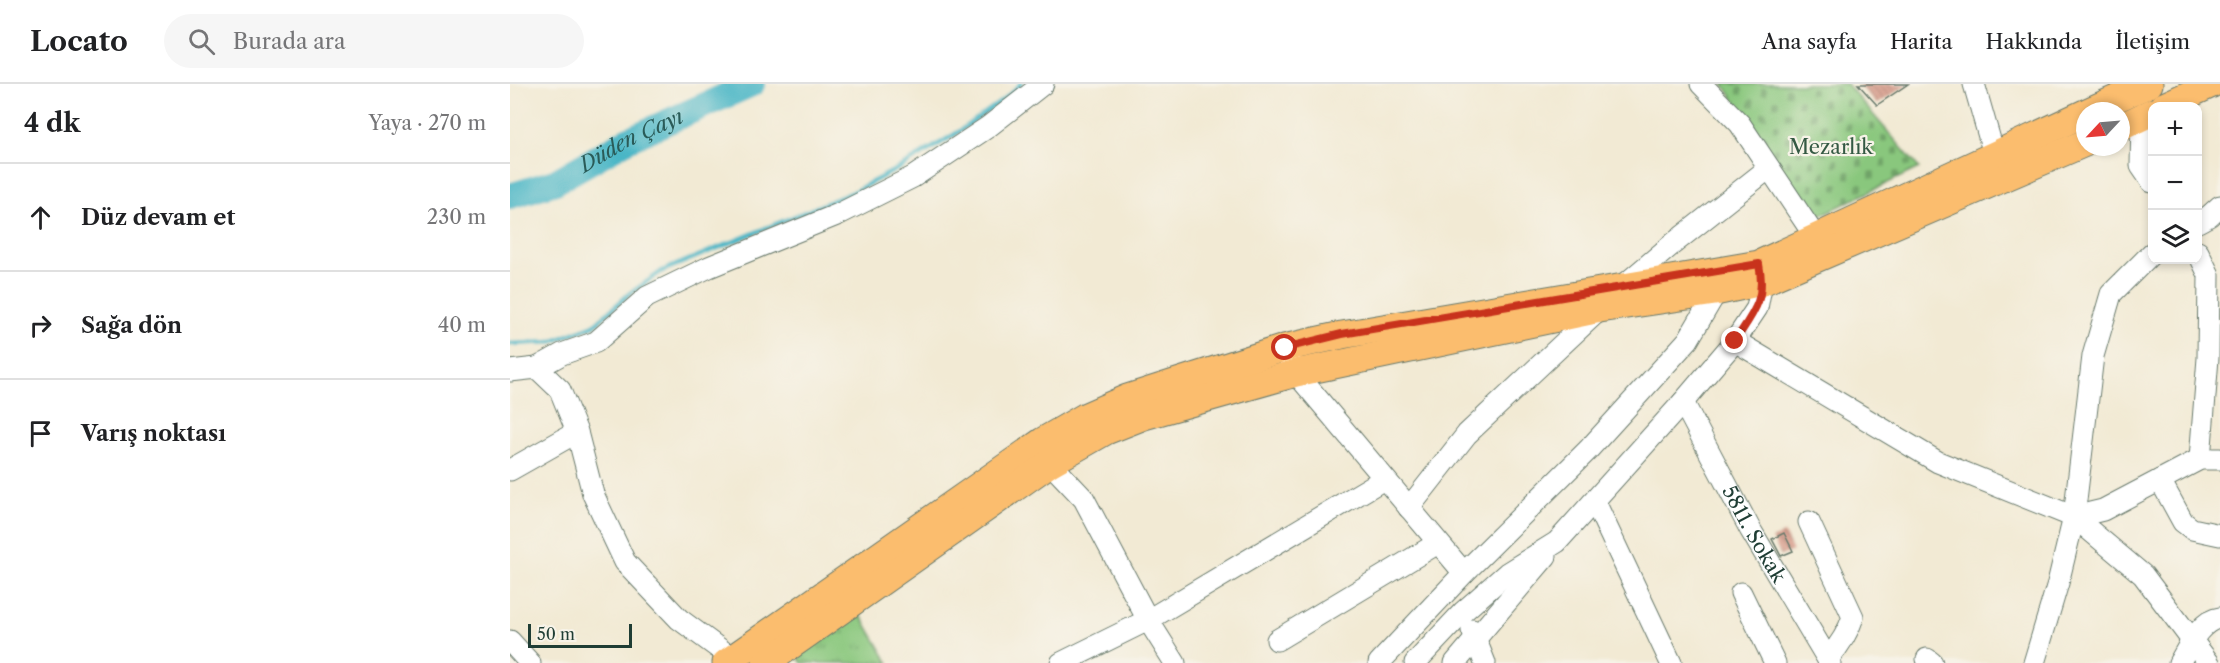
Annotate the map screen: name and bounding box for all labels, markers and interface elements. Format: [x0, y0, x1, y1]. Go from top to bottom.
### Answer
search box [164, 14, 584, 68]
text: Locato [30, 24, 128, 58]
icon: search [185, 25, 218, 58]
text: Burada ara [233, 28, 346, 55]
text: Ana sayfa [1762, 29, 1857, 54]
text: Harita [1890, 29, 1953, 54]
text: Hakkında [1986, 29, 2082, 54]
text: İletişim [2115, 29, 2190, 54]
north arrow [2076, 102, 2130, 156]
map controls [2148, 102, 2202, 264]
button: + [2148, 102, 2202, 156]
water label: Düden Çayı [573, 103, 687, 178]
text: 4 dk [24, 107, 80, 139]
text: Yaya · 270 m [369, 111, 486, 135]
park label: Mezarlık [1789, 135, 1874, 159]
button: − [2148, 156, 2202, 210]
icon: ahead [24, 201, 57, 234]
text: Düz devam et [81, 204, 235, 231]
text: 230 m [427, 205, 486, 229]
button: layers [2148, 210, 2202, 264]
icon: right [24, 309, 57, 342]
text: Sağa dön [81, 312, 182, 339]
text: 40 m [438, 313, 486, 337]
route end [1721, 327, 1747, 353]
route start [1271, 334, 1297, 360]
icon: arrive [24, 417, 57, 450]
text: Varış noktası [81, 420, 226, 447]
street label: 5811. Sokak [1717, 481, 1792, 588]
scale bar [528, 621, 632, 648]
text: 50 m [537, 624, 575, 644]

